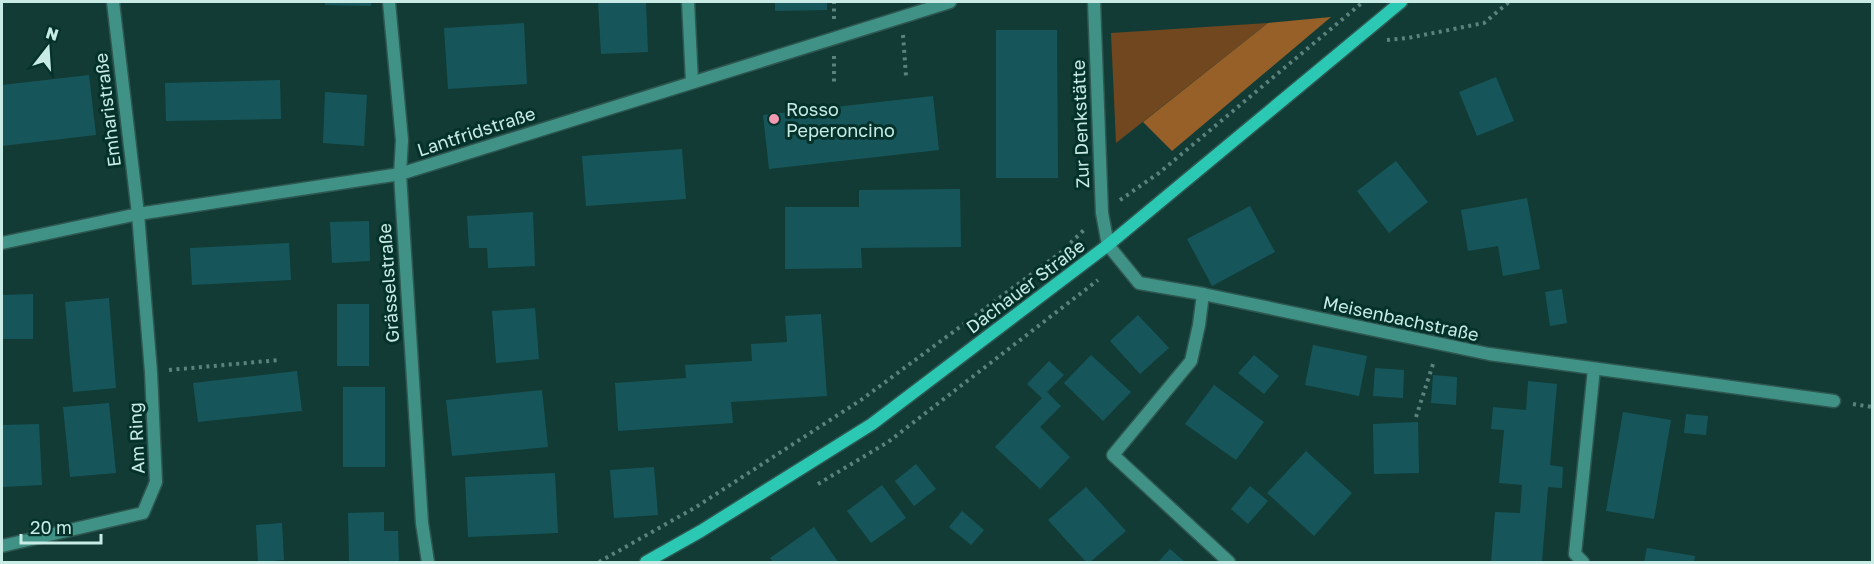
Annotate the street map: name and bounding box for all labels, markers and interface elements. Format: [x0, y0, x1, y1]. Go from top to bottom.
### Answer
north arrow [18, 18, 78, 78]
text: N [44, 22, 61, 45]
street label: Emharistraße [89, 52, 125, 168]
street label: Zur Denkstätte [1067, 59, 1093, 189]
place label: Rosso Peperoncino [786, 98, 895, 141]
street label: Lantfridstraße [414, 102, 538, 160]
marker: Rosso Peperoncino [767, 112, 781, 126]
street label: Grässelstraße [373, 223, 403, 343]
street label: Dachauer Straße [961, 234, 1089, 338]
street label: Meisenbachstraße [1321, 291, 1481, 345]
street label: Am Ring [123, 402, 149, 474]
scale bar [21, 507, 100, 545]
text: 20 m [30, 516, 72, 538]

